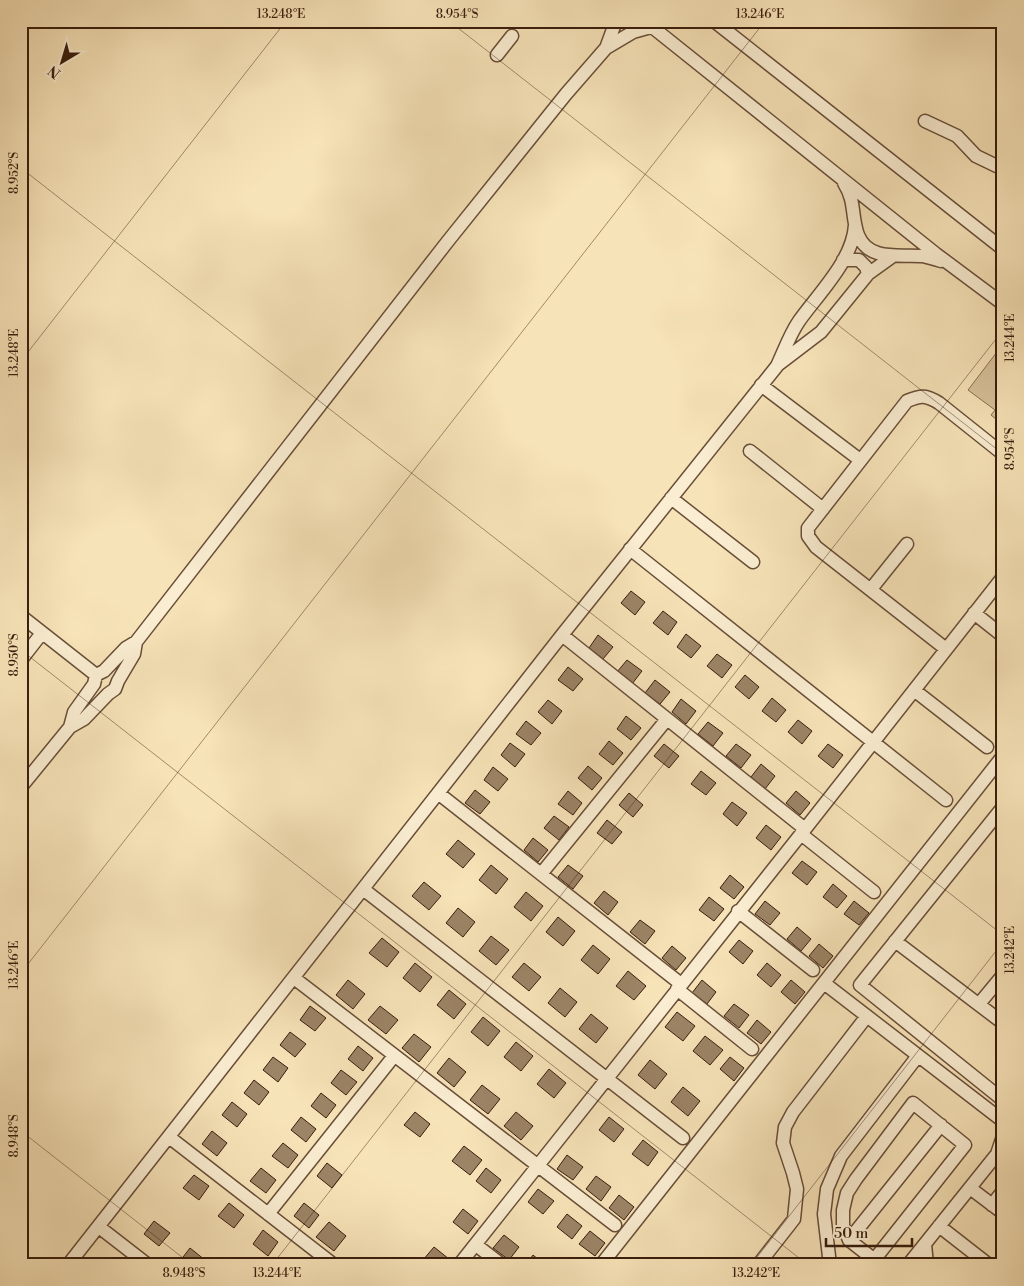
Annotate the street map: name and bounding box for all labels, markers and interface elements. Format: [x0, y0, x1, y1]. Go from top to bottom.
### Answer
text: 13.248°E [257, 7, 305, 22]
text: 8.954°S [436, 7, 478, 22]
text: 13.246°E [736, 7, 784, 22]
north arrow [38, 38, 88, 88]
text: N [45, 61, 65, 82]
text: 8.952°S [7, 152, 22, 194]
text: 13.244°E [1003, 314, 1018, 362]
text: 13.248°E [7, 329, 22, 377]
text: 8.954°S [1003, 428, 1018, 470]
text: 8.950°S [7, 633, 22, 677]
text: 13.242°E [1003, 926, 1018, 974]
text: 13.246°E [7, 941, 22, 989]
text: 8.948°S [7, 1114, 22, 1158]
scale bar [826, 1216, 913, 1248]
text: 50 m [834, 1224, 868, 1243]
text: 8.948°S [162, 1266, 206, 1281]
text: 13.244°E [253, 1266, 301, 1281]
text: 13.242°E [732, 1266, 780, 1281]

